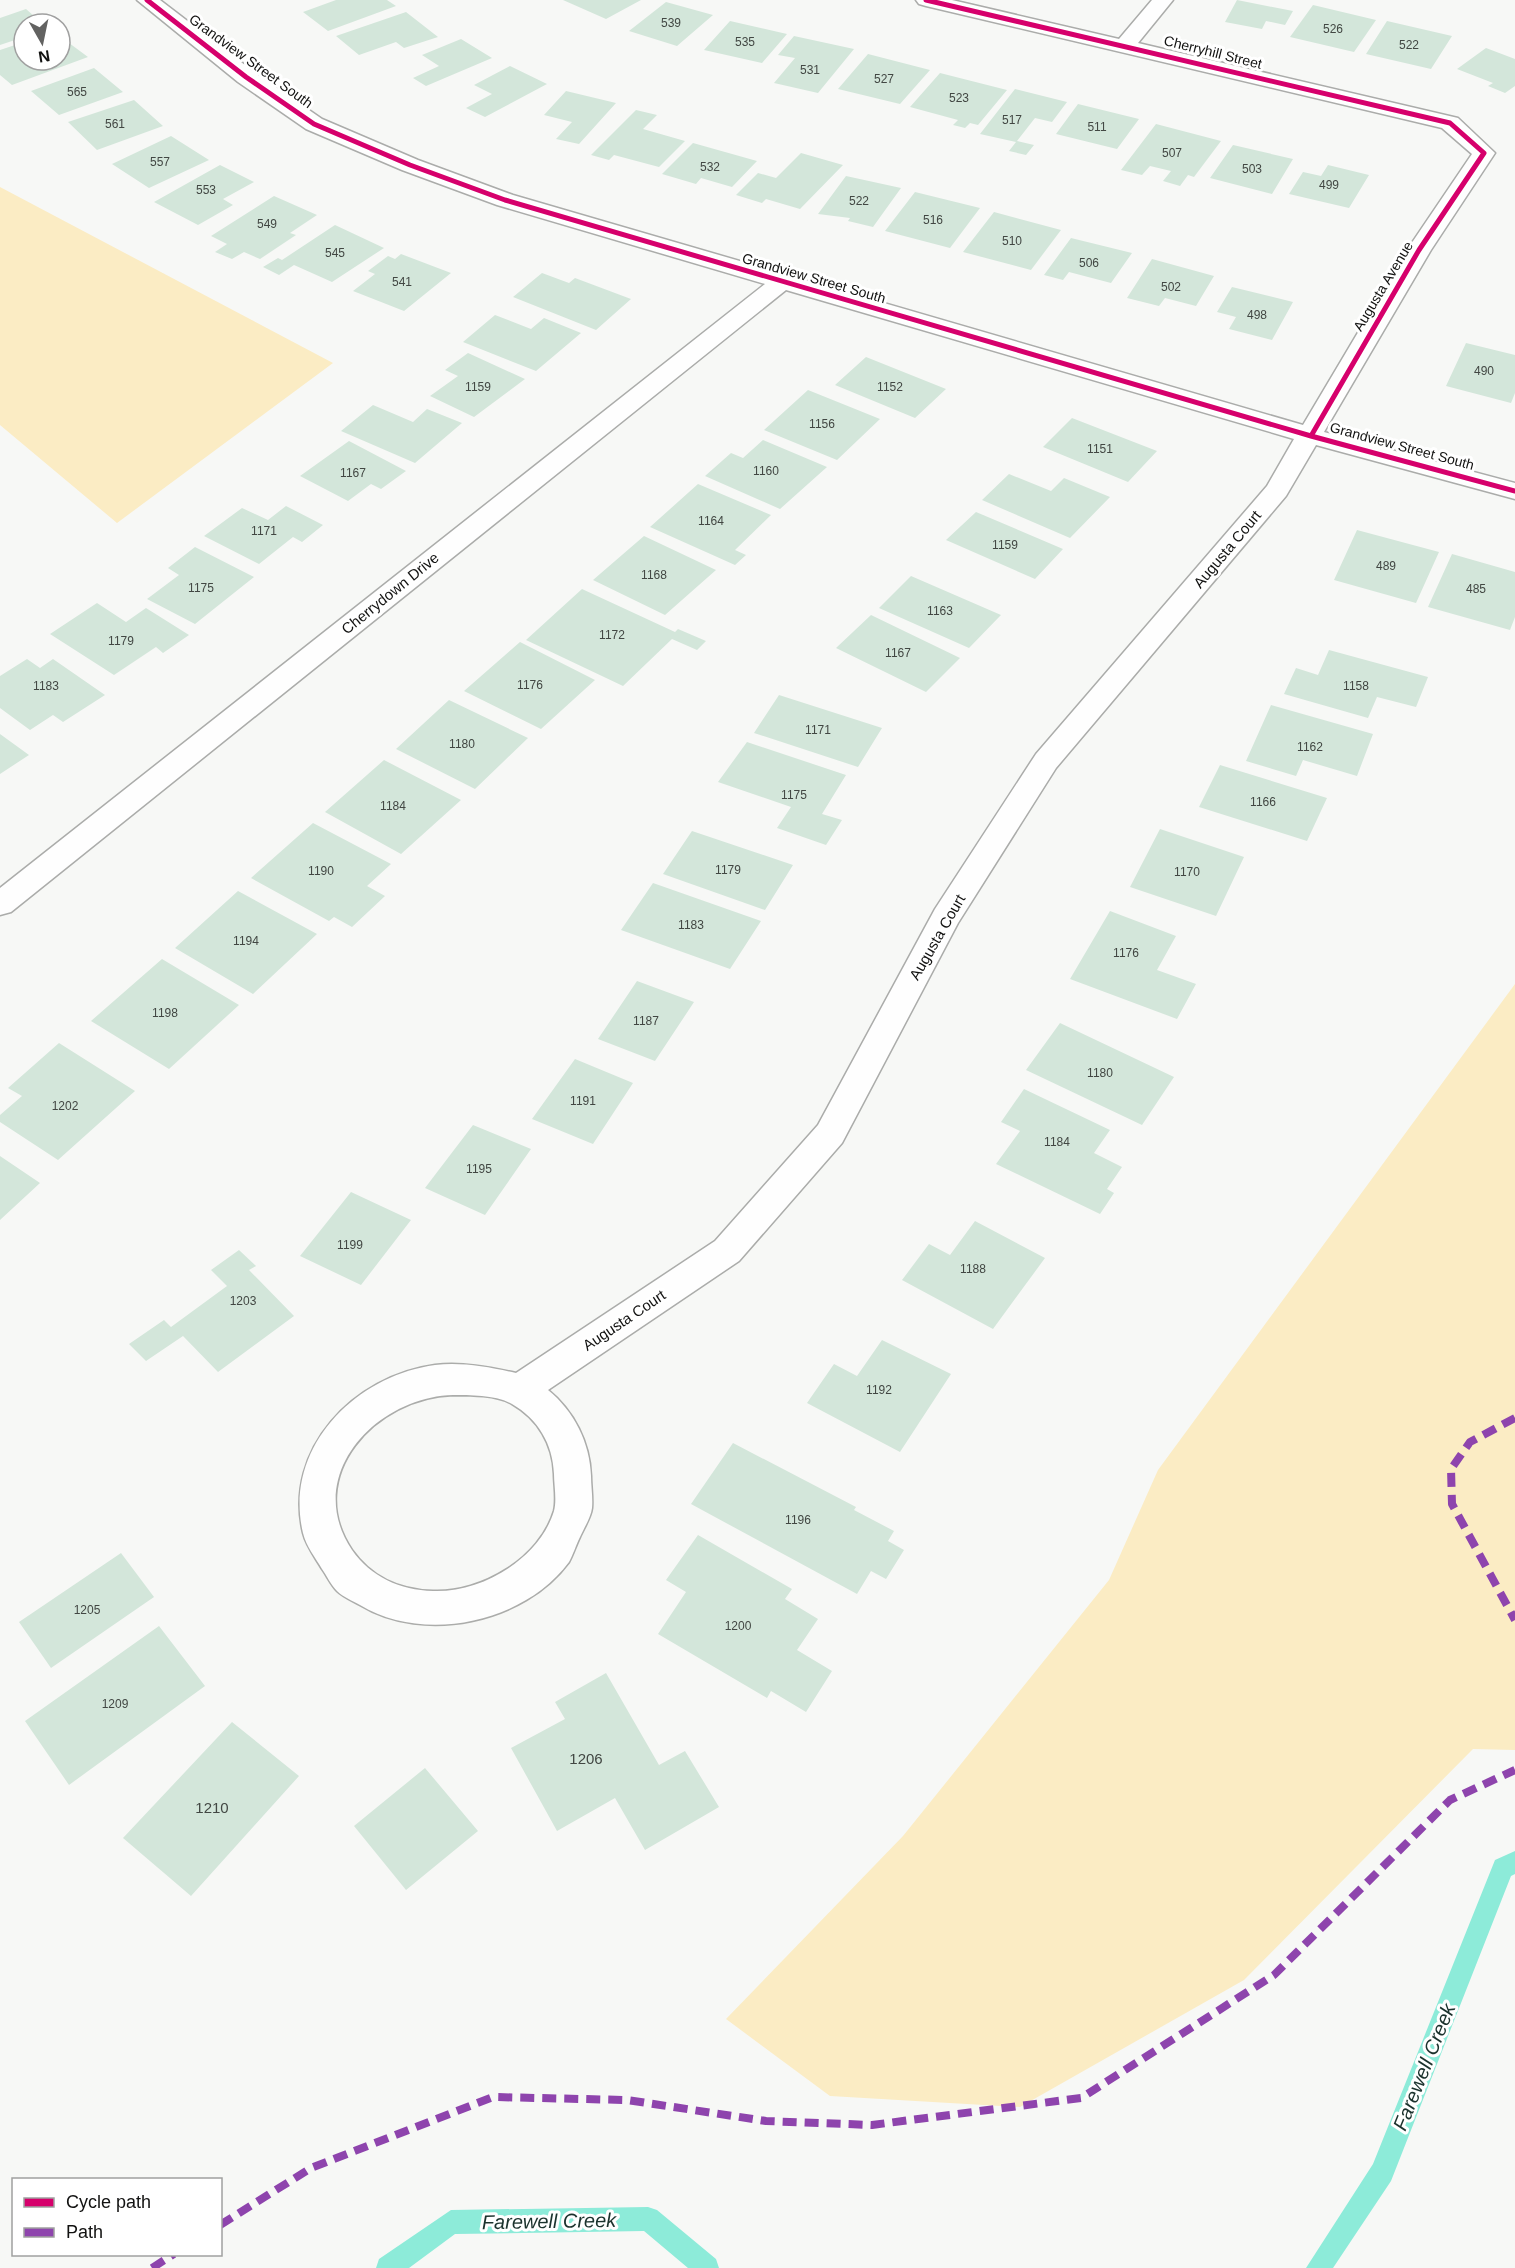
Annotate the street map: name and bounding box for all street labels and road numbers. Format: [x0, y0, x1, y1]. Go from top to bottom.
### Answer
street label: Grandview Street South [186, 11, 316, 111]
street label: Cherryhill Street [1162, 32, 1264, 72]
street label: Augusta Avenue [1350, 238, 1416, 334]
street label: Grandview Street South [740, 250, 888, 306]
street label: Grandview Street South [1328, 419, 1476, 473]
street label: Augusta Court [1190, 506, 1265, 591]
street label: Cherrydown Drive [338, 549, 442, 637]
street label: Augusta Court [906, 891, 969, 983]
street label: Augusta Court [579, 1286, 669, 1354]

